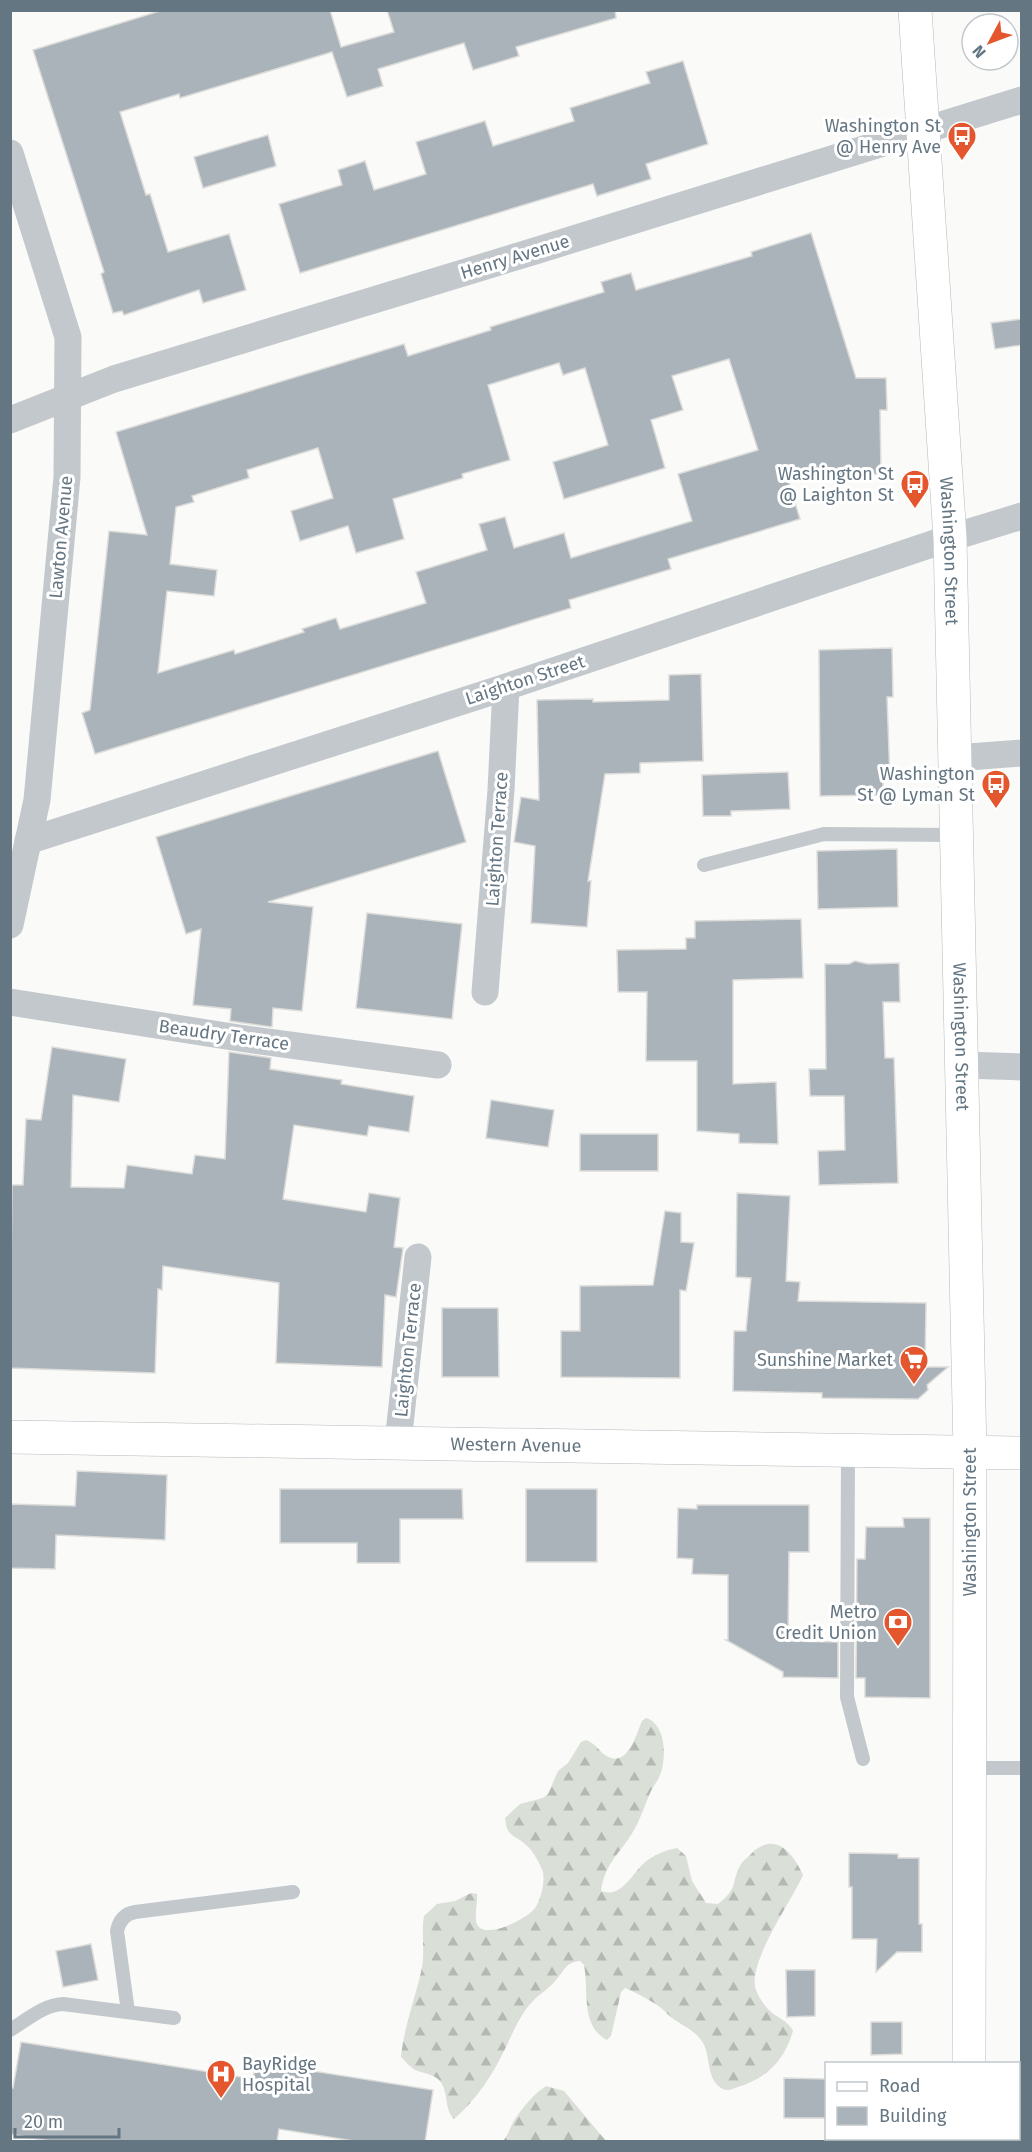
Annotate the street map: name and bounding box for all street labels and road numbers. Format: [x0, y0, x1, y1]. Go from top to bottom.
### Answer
street label: Henry Avenue [458, 230, 572, 284]
street label: Lawton Avenue [45, 475, 77, 599]
street label: Washington Street [935, 476, 963, 626]
street label: Laighton Street [462, 650, 588, 710]
street label: Laighton Terrace [481, 771, 513, 907]
street label: Washington Street [948, 962, 974, 1112]
street label: Beaudry Terrace [157, 1015, 291, 1055]
street label: Laighton Terrace [390, 1282, 426, 1418]
street label: Western Avenue [450, 1433, 582, 1457]
street label: Washington Street [959, 1447, 981, 1596]

